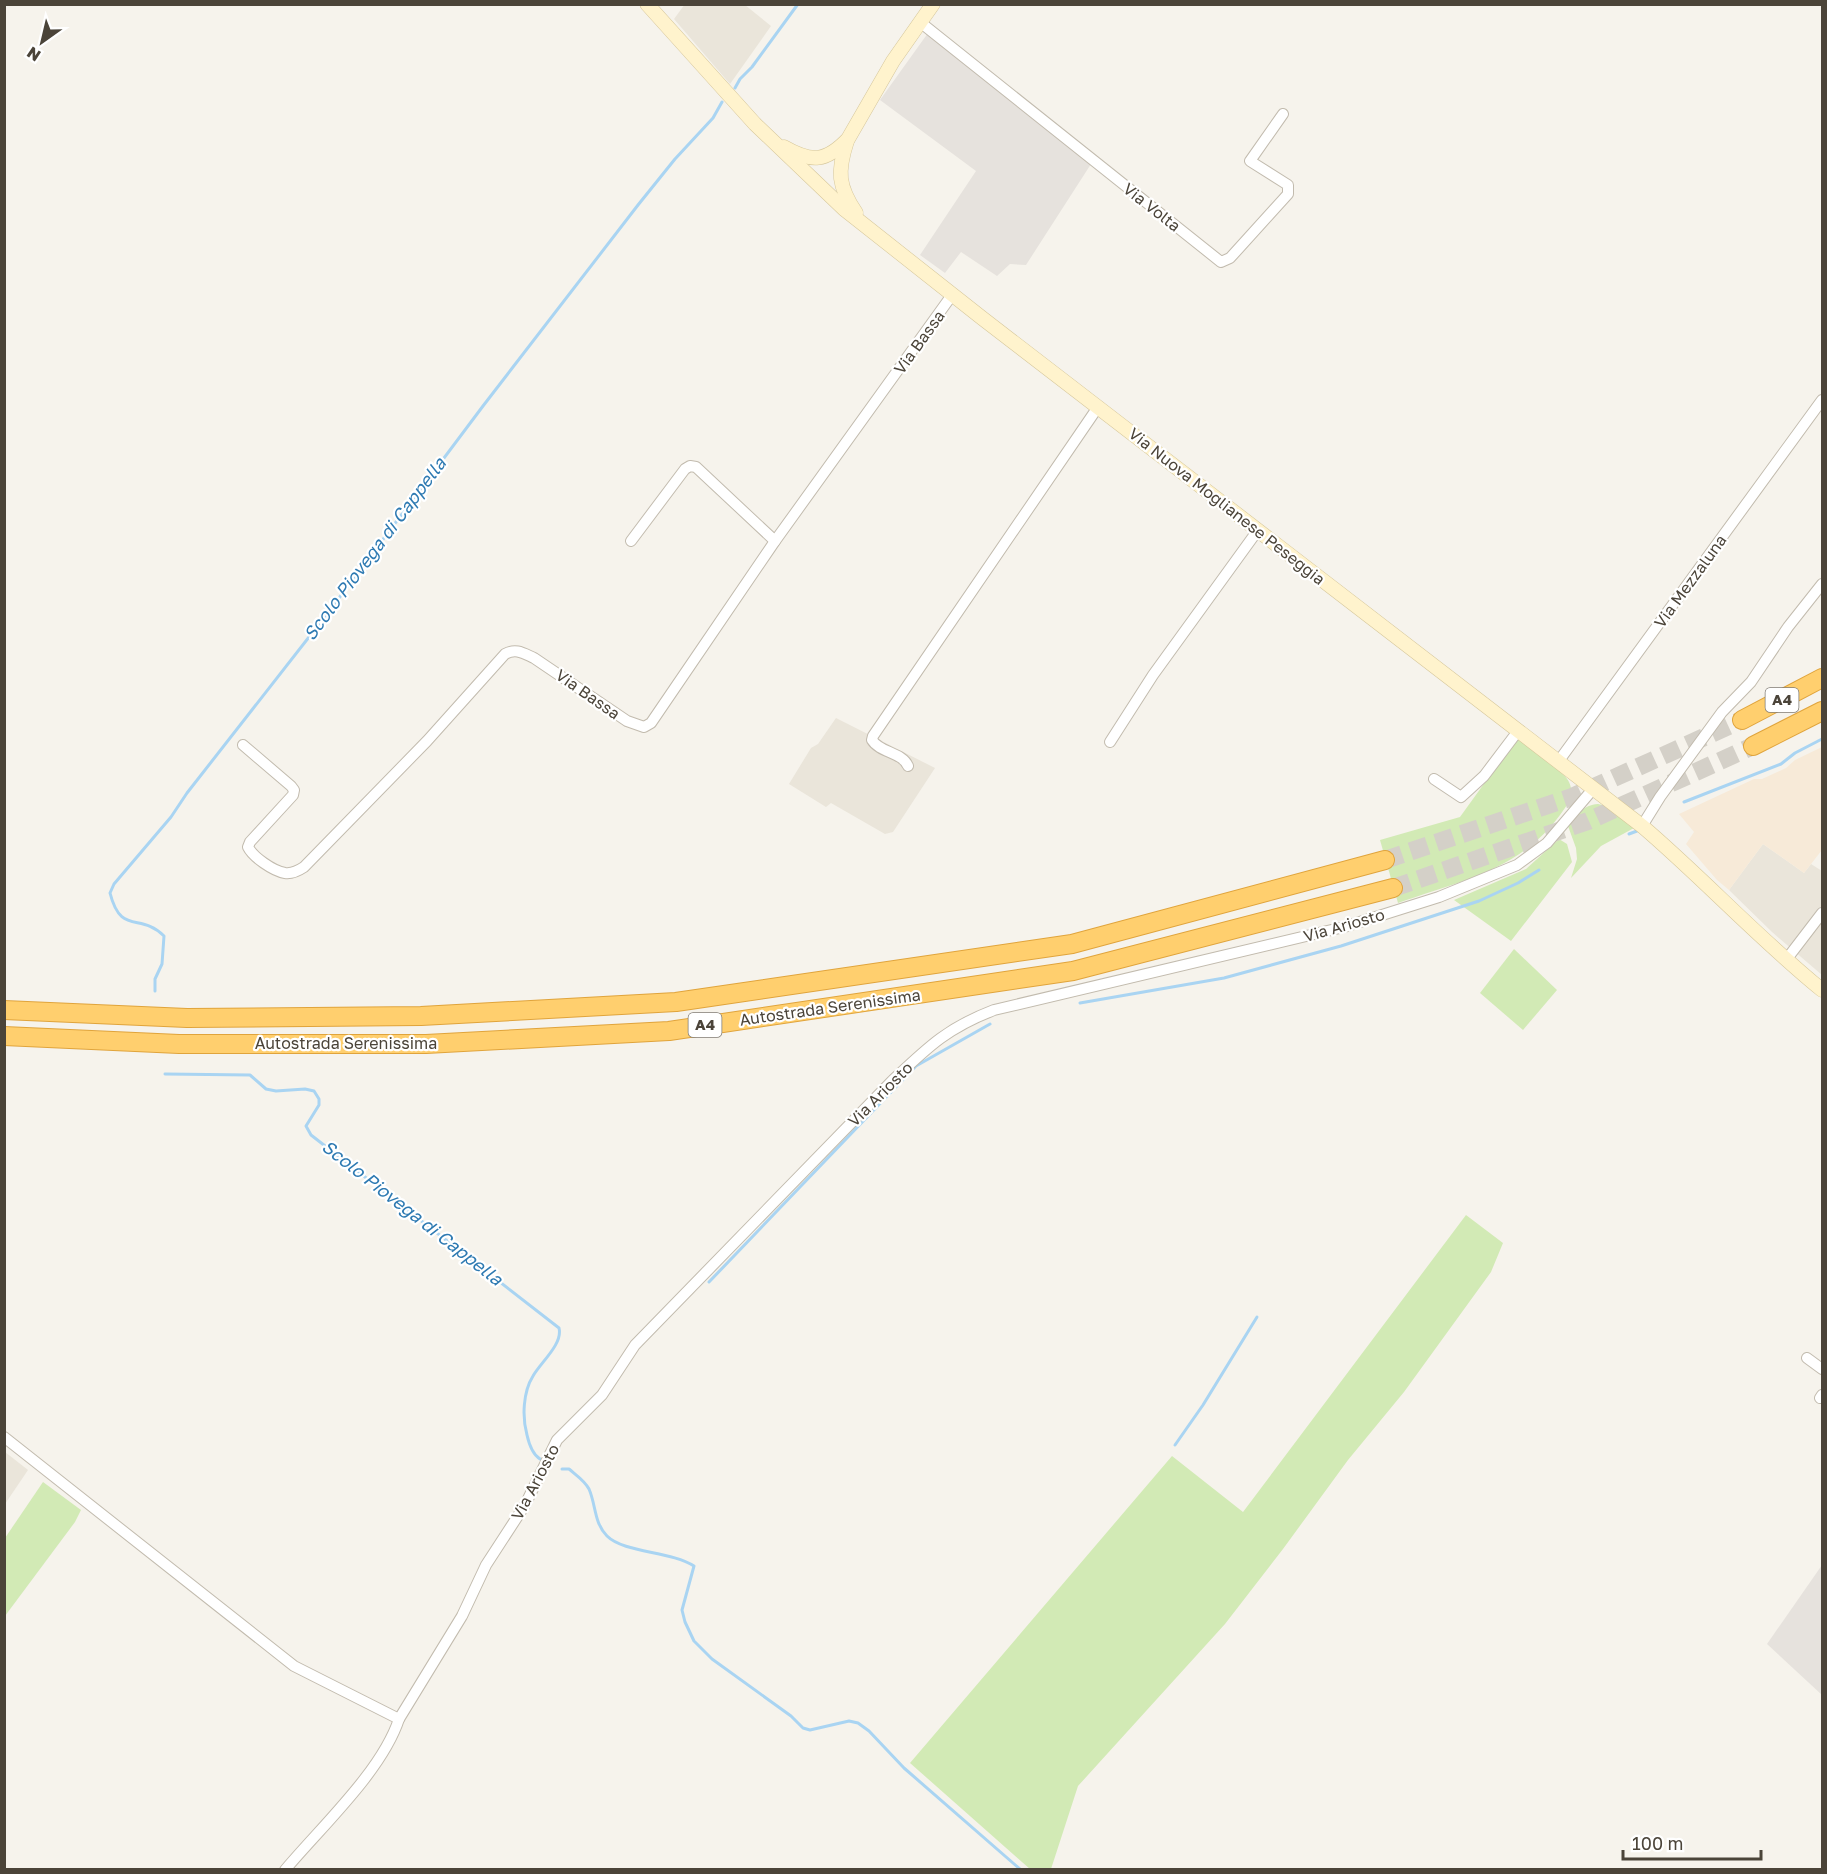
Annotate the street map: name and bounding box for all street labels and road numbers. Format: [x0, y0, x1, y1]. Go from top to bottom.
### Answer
street label: Via Volta [1119, 178, 1185, 236]
street label: Via Bassa [889, 306, 949, 378]
street label: Via Nuova Moglianese Peseggia [1125, 423, 1329, 589]
street label: Via Mezzaluna [1649, 531, 1731, 631]
street label: Via Bassa [552, 665, 624, 723]
road number: A4 [1766, 688, 1798, 712]
street label: Via Ariosto [1301, 904, 1387, 946]
street label: Autostrada Serenissima [738, 984, 922, 1030]
road number: A4 [688, 1013, 722, 1037]
street label: Autostrada Serenissima [255, 1033, 437, 1053]
street label: Via Ariosto [843, 1057, 917, 1131]
street label: Via Ariosto [507, 1440, 563, 1524]

